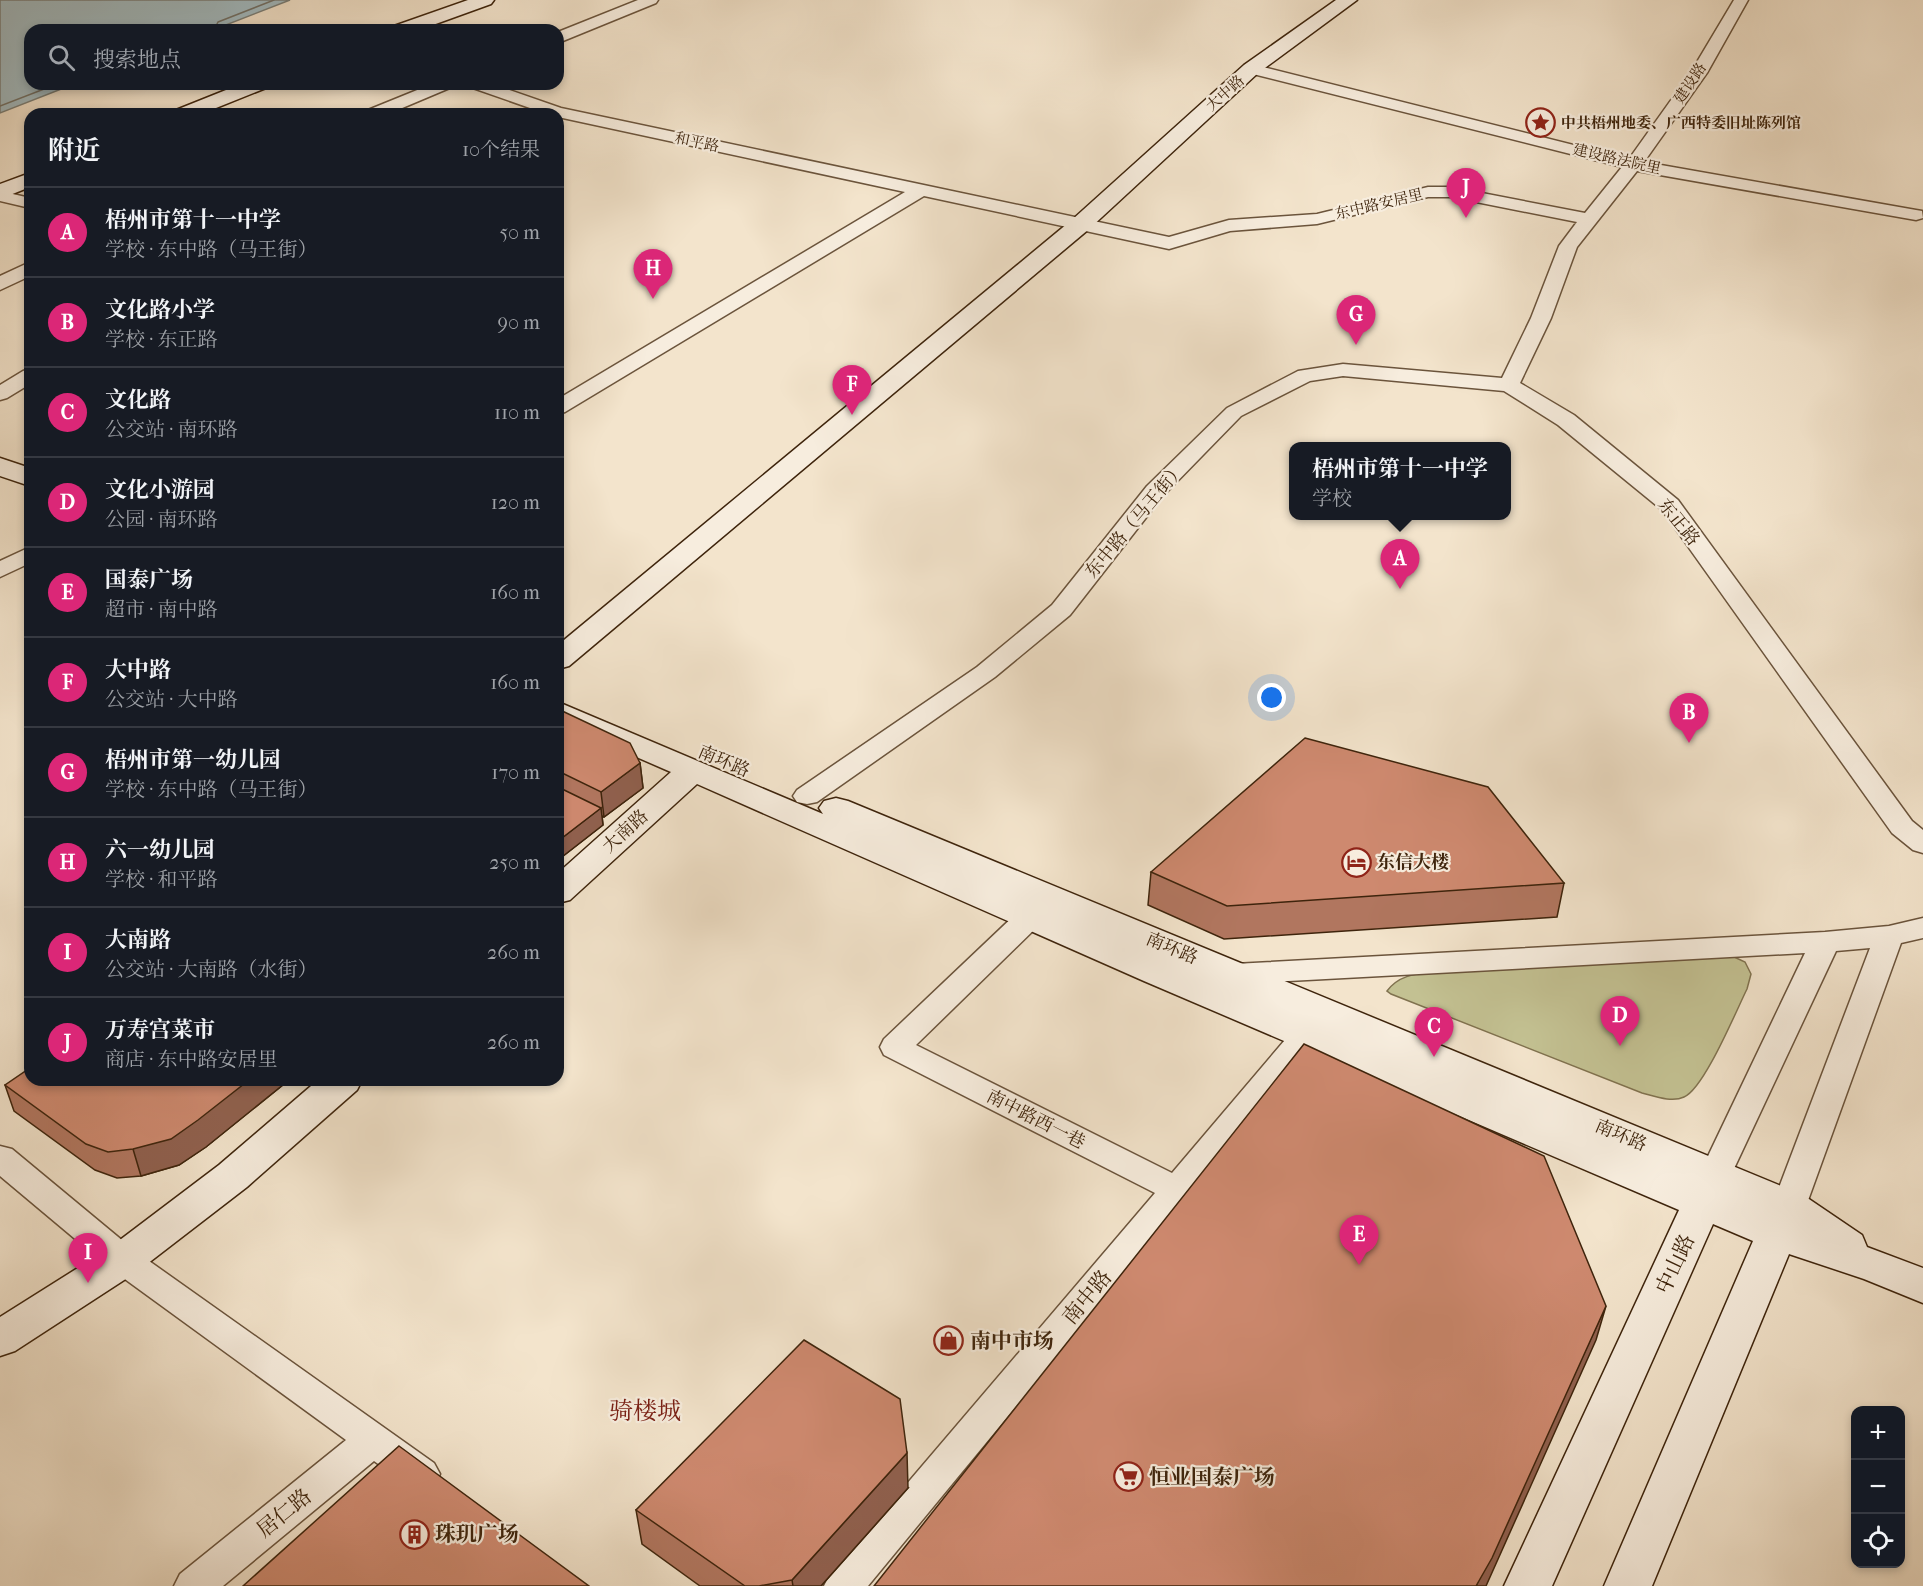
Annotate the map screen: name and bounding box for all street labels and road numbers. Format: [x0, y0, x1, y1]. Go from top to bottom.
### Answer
street label: 建设路 [1670, 59, 1710, 107]
street label: 大中路 [1202, 71, 1248, 115]
street label: 和平路 [673, 129, 721, 155]
street label: 建设路法院里 [1571, 140, 1663, 178]
street label: 东中路安居里 [1333, 185, 1425, 223]
street label: 东中路（马王街） [1081, 458, 1190, 582]
street label: 东正路 [1653, 495, 1704, 550]
street label: 南环路 [695, 741, 753, 782]
street label: 大南路 [598, 806, 652, 857]
street label: 南环路 [1143, 928, 1201, 969]
street label: 南中路西一巷 [983, 1086, 1089, 1153]
street label: 南环路 [1592, 1115, 1650, 1156]
street label: 中山路 [1651, 1230, 1699, 1298]
street label: 南中路 [1058, 1265, 1116, 1329]
street label: 居仁路 [252, 1484, 316, 1542]

